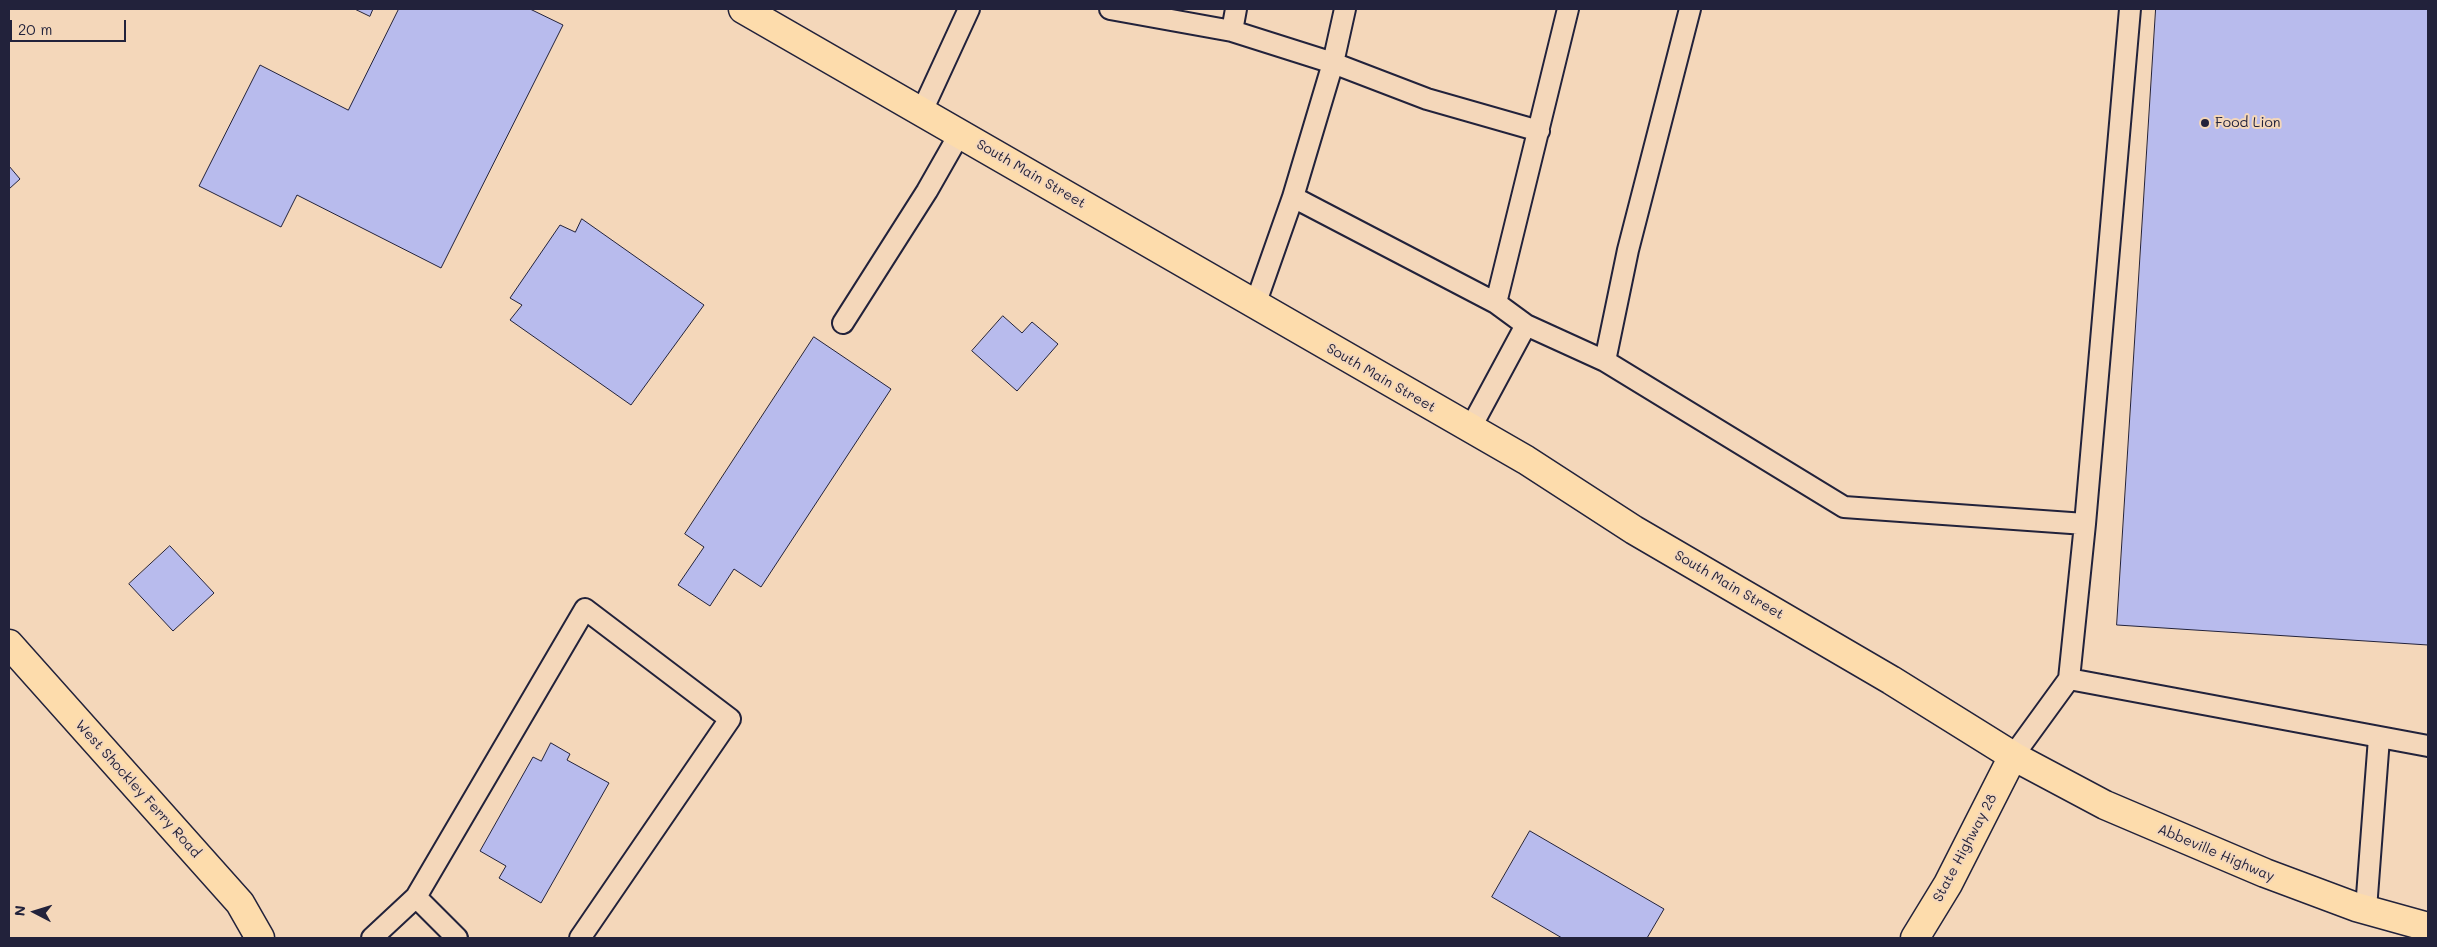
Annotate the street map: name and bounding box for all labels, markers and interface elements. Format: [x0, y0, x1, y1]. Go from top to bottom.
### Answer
scale bar [12, 10, 129, 42]
text: 20 m [18, 19, 52, 39]
place label: Food Lion [2215, 115, 2280, 131]
marker: Food Lion [2199, 117, 2211, 129]
street label: South Main Street [973, 136, 1089, 212]
street label: South Main Street [1323, 340, 1439, 416]
street label: South Main Street [1671, 547, 1787, 623]
street label: West Shockley Ferry Road [72, 717, 204, 861]
street label: State Highway 28 [1929, 791, 2001, 905]
street label: Abbeville Highway [2155, 821, 2277, 885]
north arrow [10, 887, 60, 937]
text: N [10, 905, 29, 917]

